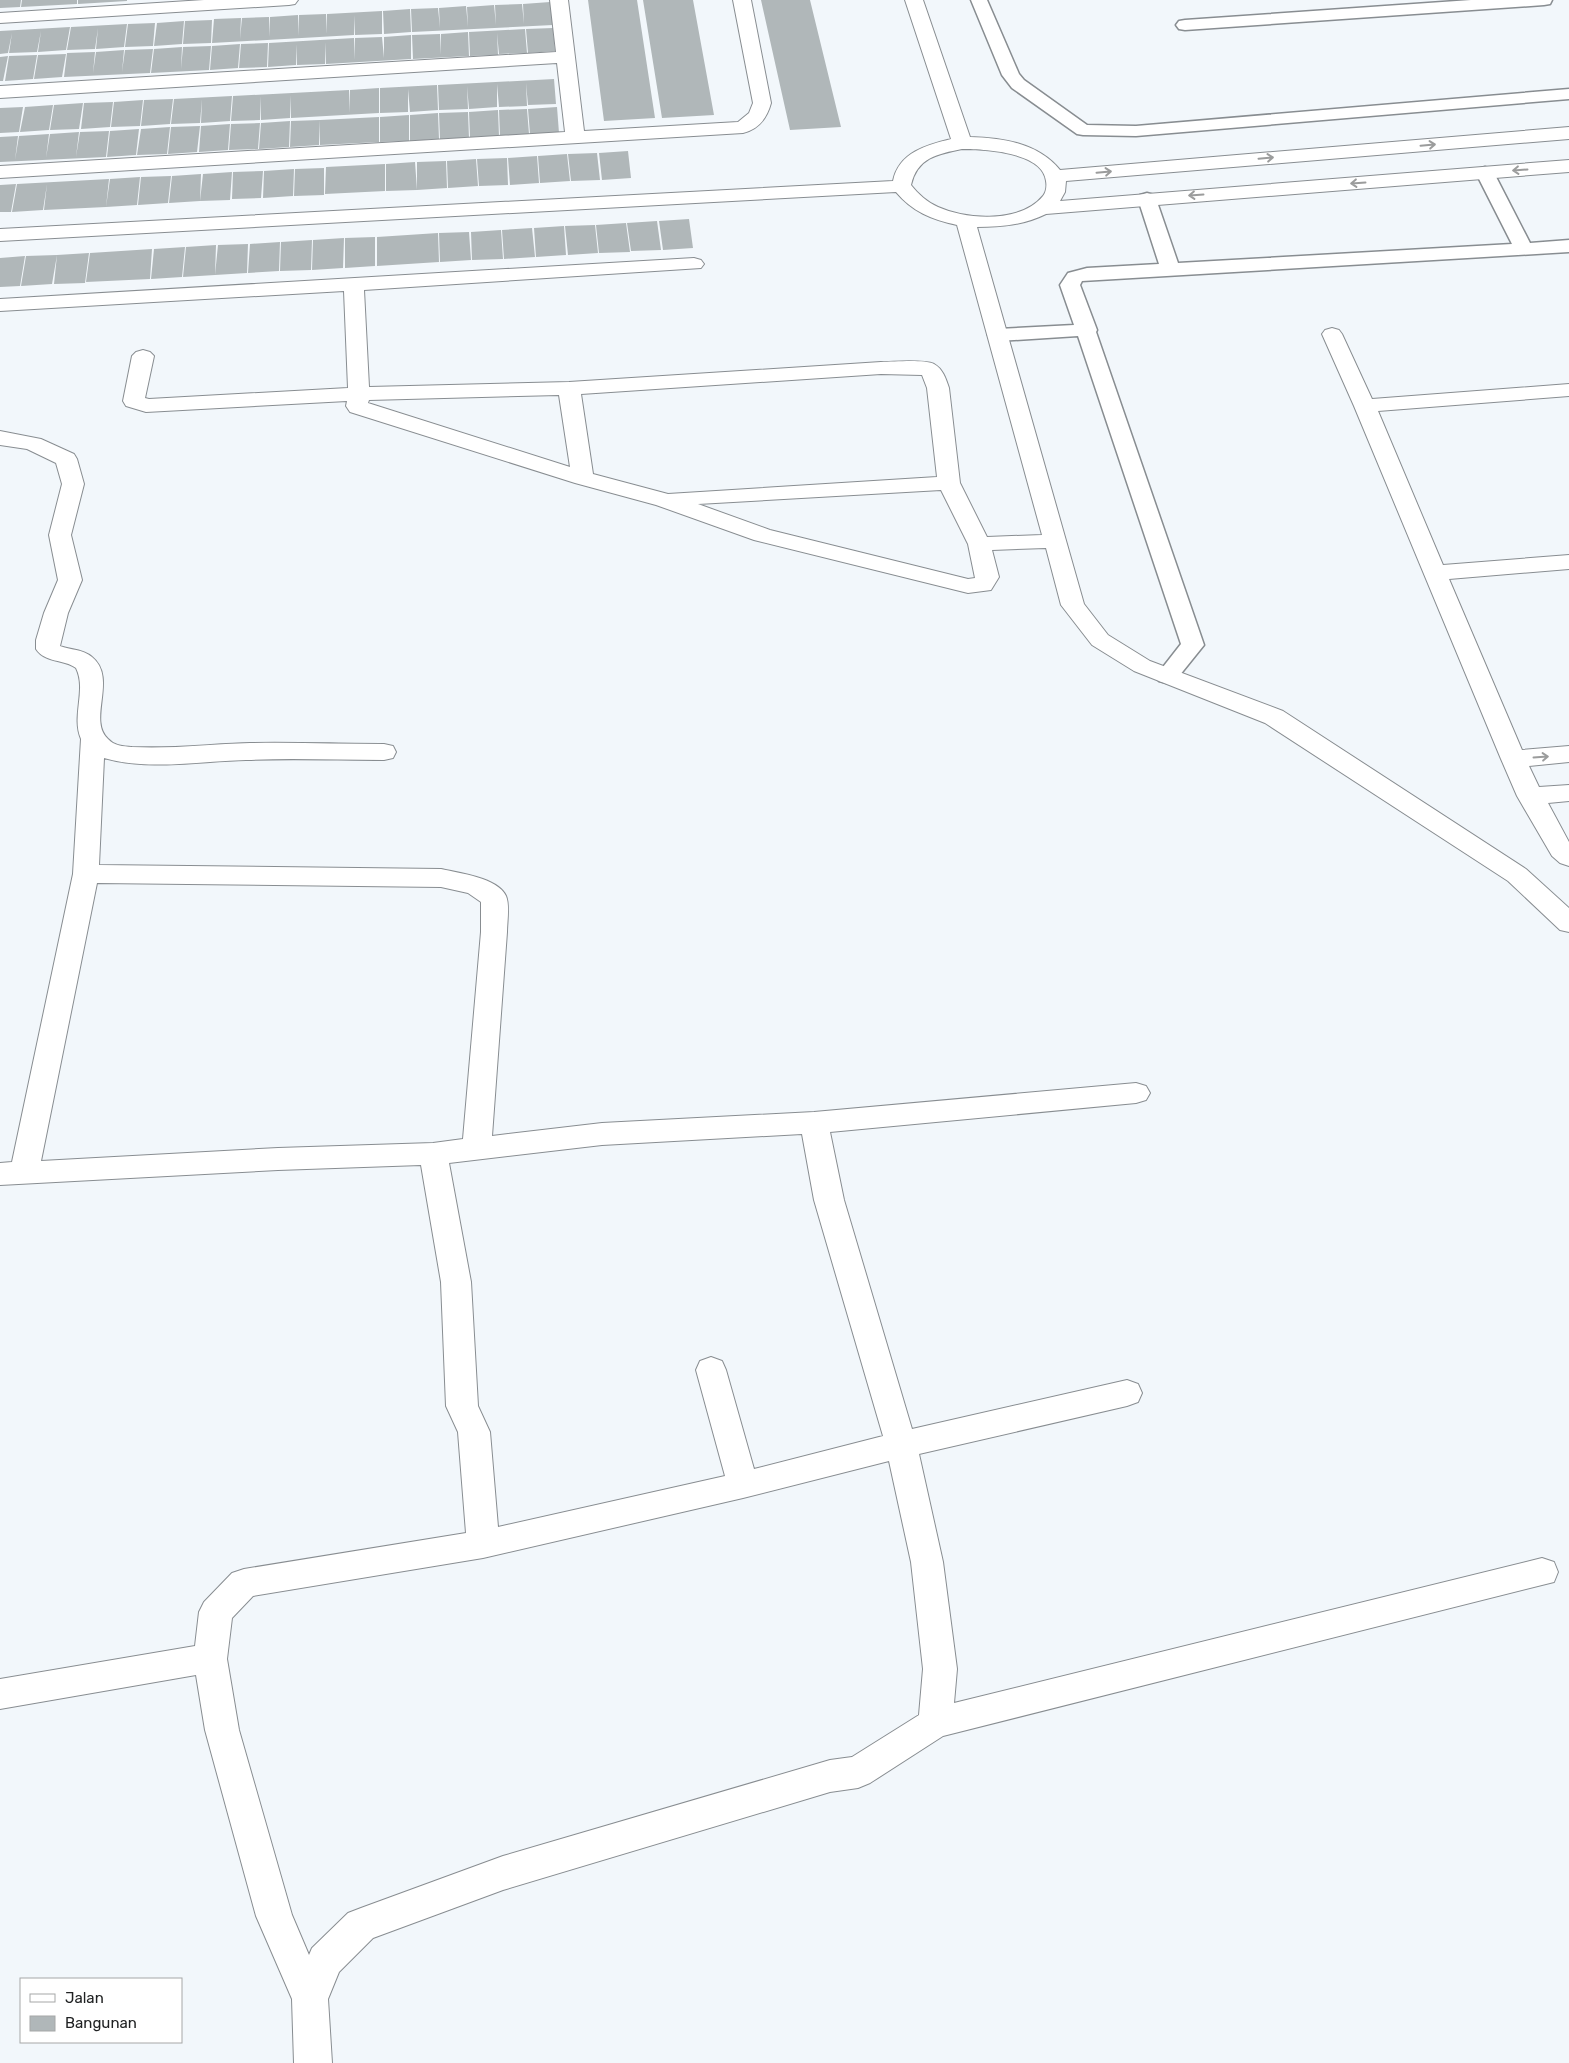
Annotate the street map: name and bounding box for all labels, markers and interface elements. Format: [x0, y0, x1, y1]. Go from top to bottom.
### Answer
one-way arrow [1419, 140, 1435, 149]
one-way arrow [1258, 153, 1274, 163]
one-way arrow [1513, 165, 1529, 175]
one-way arrow [1096, 167, 1112, 176]
one-way arrow [1351, 178, 1367, 187]
one-way arrow [1189, 191, 1205, 200]
one-way arrow [1533, 752, 1549, 761]
legend [20, 1978, 182, 2043]
text: Jalan [65, 1989, 104, 2007]
text: Bangunan [65, 2014, 137, 2032]

